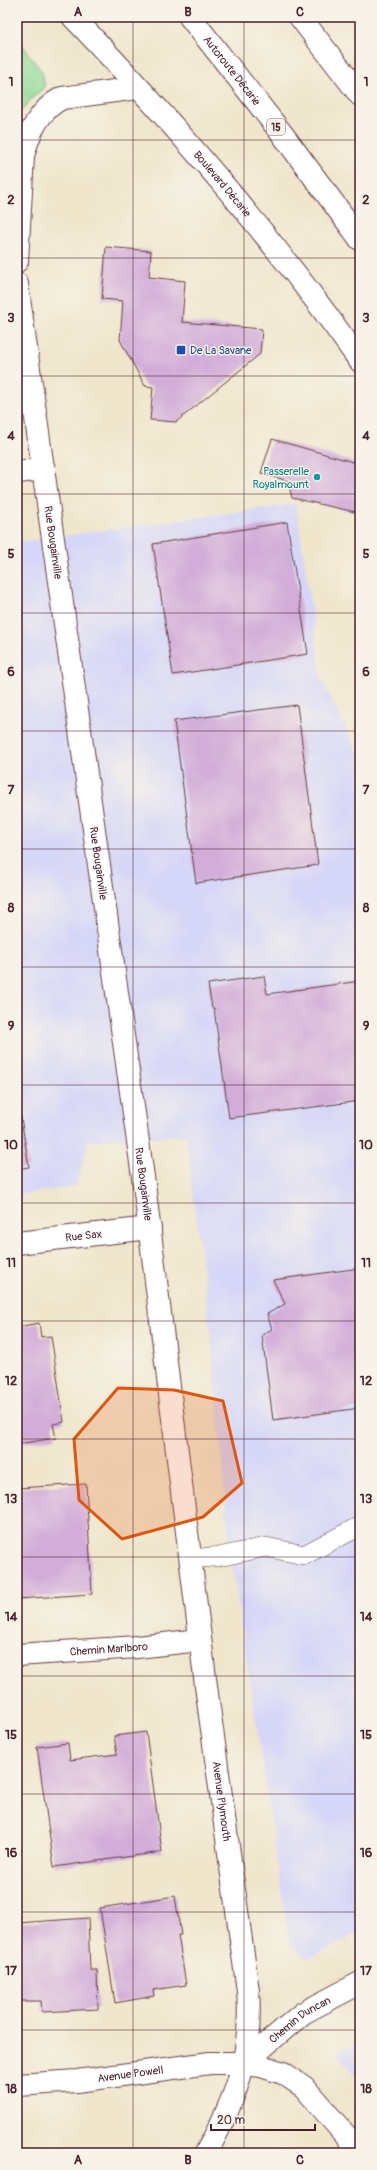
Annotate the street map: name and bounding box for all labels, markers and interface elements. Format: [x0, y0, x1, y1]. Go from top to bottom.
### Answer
text: A [74, 4, 83, 20]
text: B [184, 4, 192, 20]
text: C [296, 4, 304, 20]
street label: Autoroute Décarie [200, 33, 263, 109]
text: 1 [8, 74, 14, 90]
text: 1 [363, 74, 369, 90]
road number: 15 [267, 119, 285, 135]
street label: Boulevard Décarie [191, 148, 254, 220]
text: 2 [7, 192, 15, 208]
text: 2 [362, 192, 370, 208]
text: 3 [7, 310, 15, 326]
text: 3 [362, 310, 370, 326]
marker: De La Savane [175, 344, 187, 356]
place label: De La Savane [190, 344, 252, 357]
text: 4 [7, 428, 15, 444]
text: 4 [362, 428, 370, 444]
place label: Passerelle Royalmount [253, 465, 310, 491]
marker: Passerelle Royalmount [312, 472, 322, 482]
street label: Rue Bougainville [41, 505, 65, 581]
text: 5 [7, 546, 15, 562]
text: 5 [362, 546, 370, 562]
text: 6 [7, 664, 15, 680]
text: 6 [362, 664, 370, 680]
text: 7 [8, 782, 15, 798]
text: 7 [363, 782, 370, 798]
street label: Rue Bougainville [87, 826, 110, 901]
text: 8 [8, 900, 15, 916]
text: 8 [363, 900, 370, 916]
text: 9 [8, 1018, 15, 1034]
text: 9 [363, 1018, 370, 1034]
text: 10 [4, 1137, 18, 1153]
text: 10 [359, 1137, 373, 1153]
street label: Rue Bougainville [132, 1147, 155, 1222]
street label: Rue Sax [65, 1227, 103, 1245]
text: 11 [6, 1255, 16, 1271]
text: 11 [361, 1255, 371, 1271]
text: 12 [5, 1373, 17, 1389]
text: 12 [360, 1373, 372, 1389]
text: 13 [5, 1491, 17, 1507]
text: 13 [360, 1491, 372, 1507]
text: 14 [5, 1609, 18, 1625]
text: 14 [360, 1609, 373, 1625]
street label: Chemin Marlboro [69, 1640, 149, 1658]
text: 15 [5, 1727, 17, 1743]
text: 15 [360, 1727, 372, 1743]
street label: Avenue Plymouth [209, 1760, 233, 1842]
text: 16 [5, 1845, 18, 1861]
text: 16 [360, 1845, 373, 1861]
text: 17 [5, 1963, 17, 1979]
text: 17 [360, 1963, 372, 1979]
street label: Chemin Duncan [267, 1994, 333, 2046]
street label: Avenue Powell [97, 2063, 164, 2085]
text: 18 [5, 2081, 17, 2097]
text: 18 [360, 2081, 372, 2097]
scale bar [211, 2106, 315, 2132]
text: 20 m [217, 2113, 246, 2128]
text: A [74, 2152, 83, 2168]
text: B [184, 2152, 192, 2168]
text: C [296, 2152, 304, 2168]

